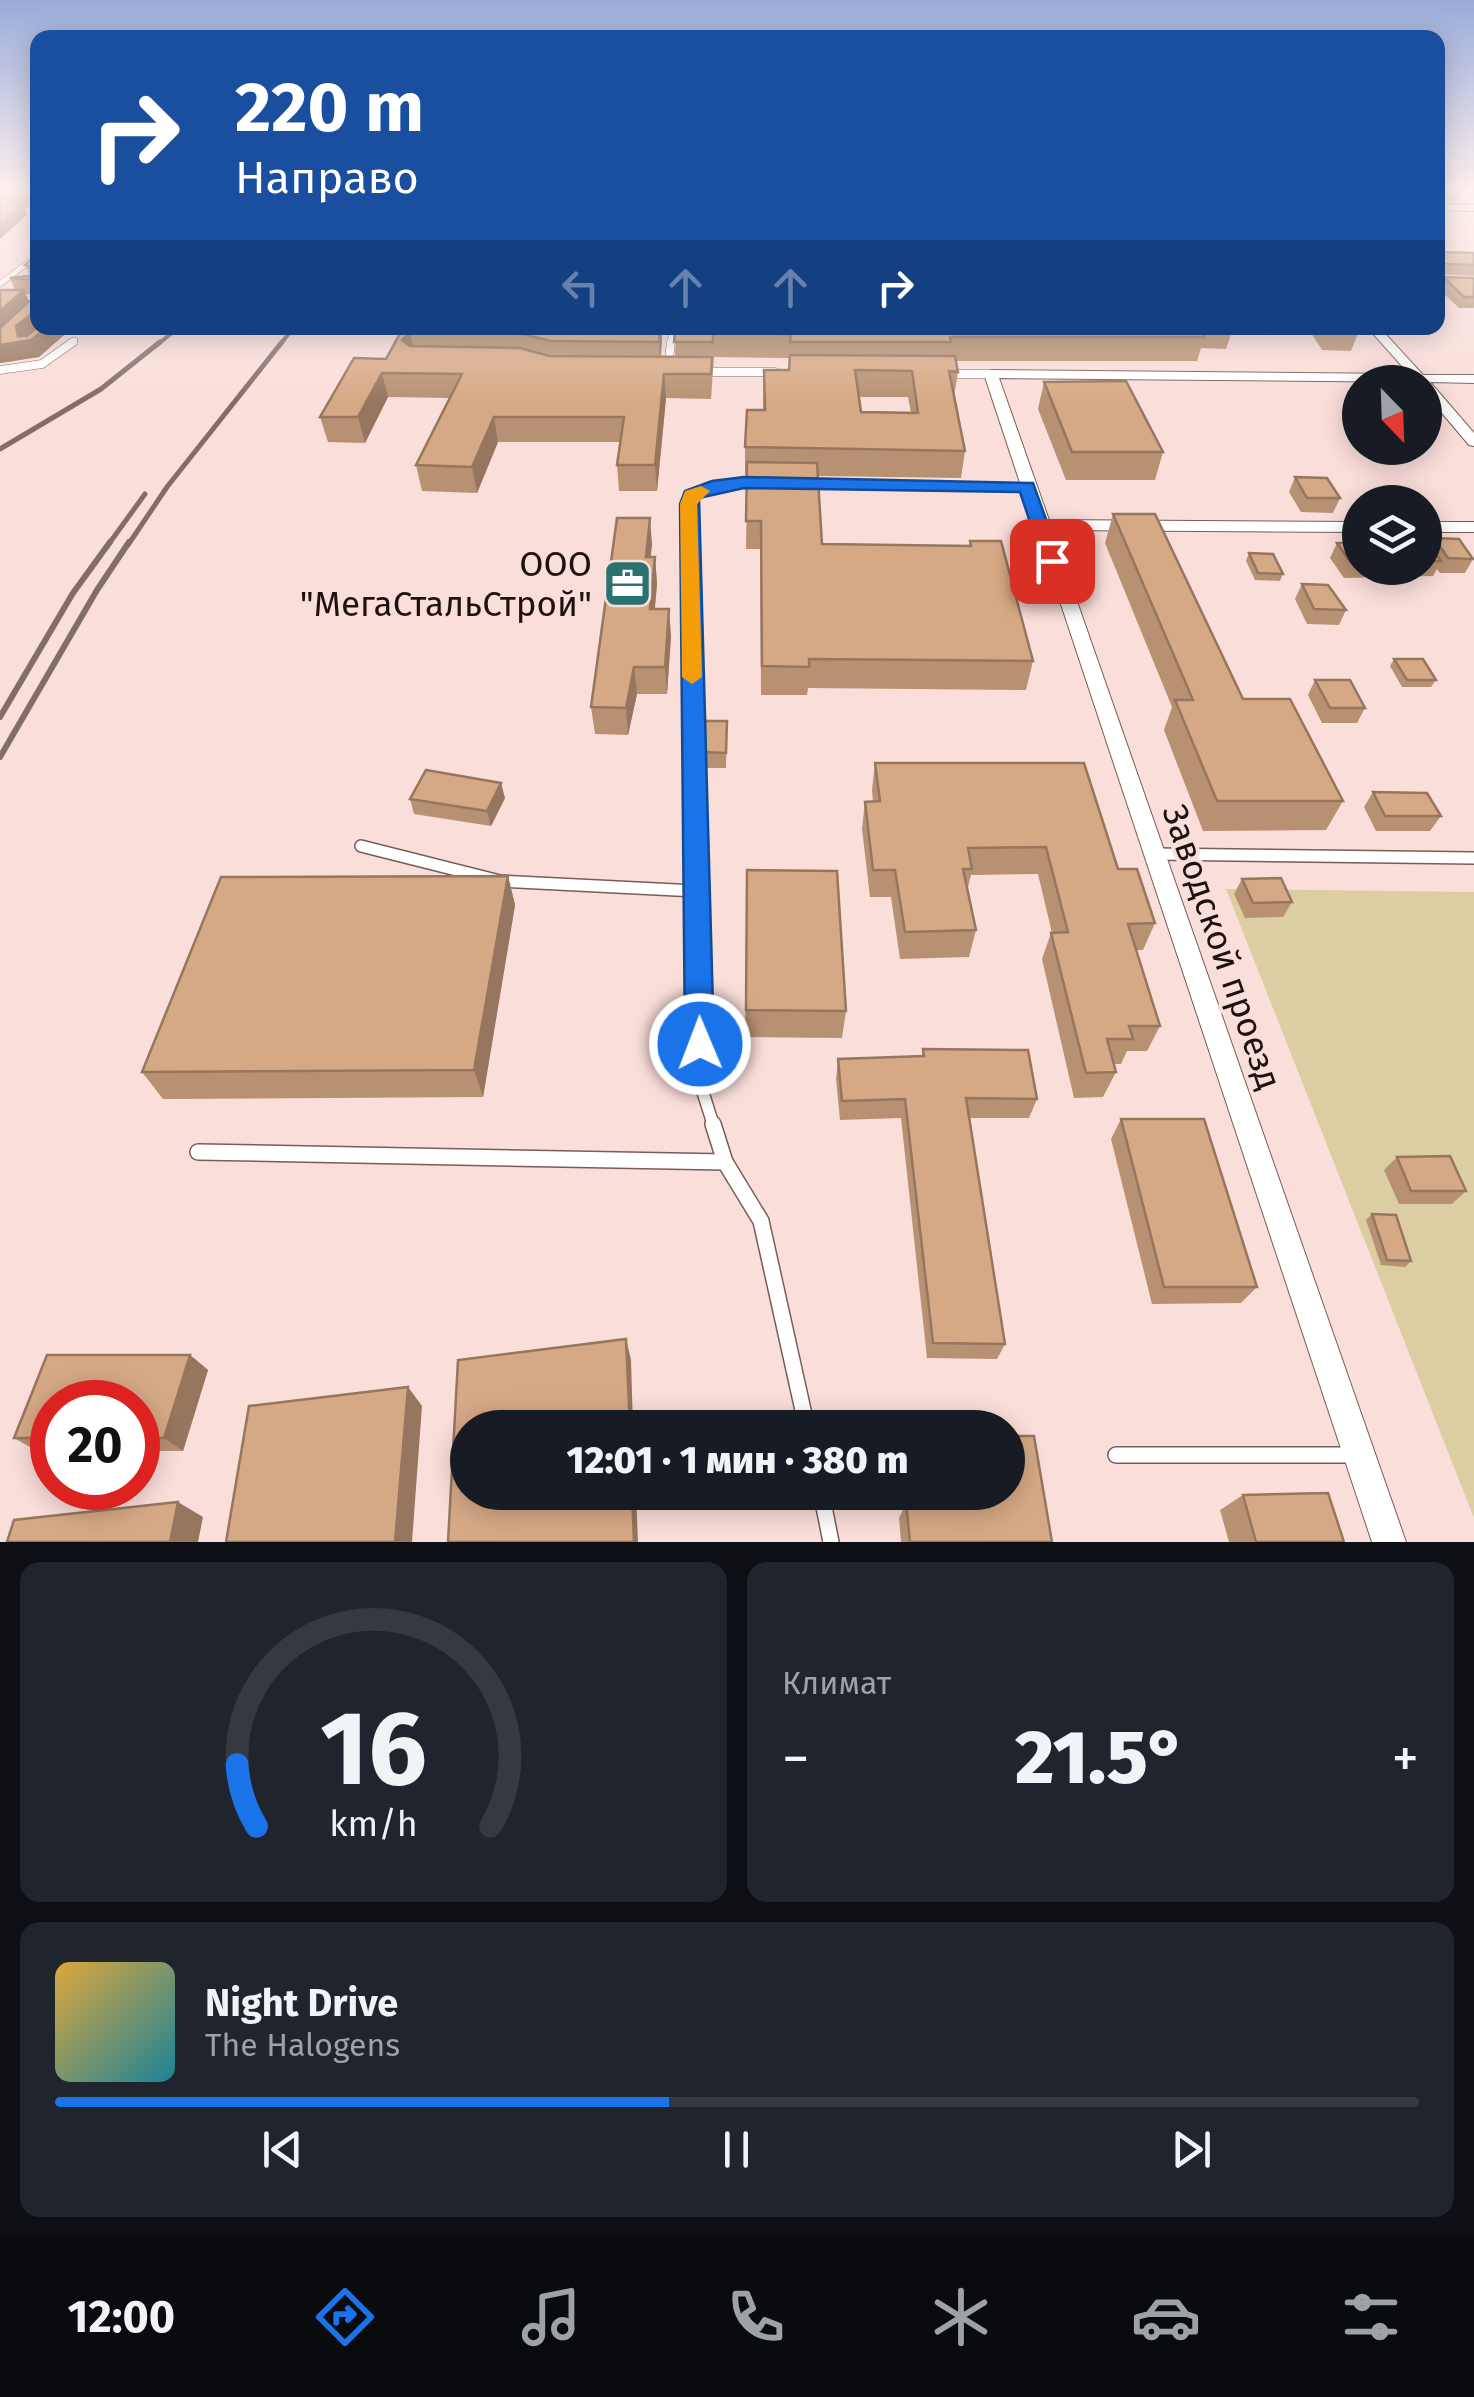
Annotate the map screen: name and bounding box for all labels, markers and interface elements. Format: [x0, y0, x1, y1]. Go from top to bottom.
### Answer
text: 220 m [235, 66, 424, 150]
icon: right [70, 70, 200, 200]
text: Направо [235, 151, 419, 205]
icon: left [553, 260, 608, 315]
icon: ahead [658, 260, 713, 315]
icon: ahead [763, 260, 818, 315]
icon: right [868, 260, 923, 315]
north arrow [1342, 365, 1442, 465]
map controls [1342, 365, 1442, 585]
button: layers [1342, 485, 1442, 585]
pin [1010, 519, 1095, 604]
icon: arrive [1025, 534, 1080, 589]
place label: ООО "МегаСтальСтрой" [300, 543, 592, 625]
office icon: ООО "МегаСтальСтрой" [601, 558, 653, 610]
street label: Заводской проезд [1154, 799, 1290, 1095]
position arrow [648, 992, 752, 1096]
speed limit sign: 20 [30, 1380, 160, 1510]
text: 12:01 · 1 мин · 380 m [567, 1437, 908, 1483]
text: Климат [782, 1664, 891, 1702]
text: 16 [320, 1687, 427, 1812]
text: 21.5° [1015, 1713, 1186, 1803]
text: − [782, 1726, 810, 1792]
text: + [1392, 1726, 1419, 1792]
text: km/h [329, 1803, 418, 1845]
text: Night Drive [205, 1980, 398, 2026]
text: The Halogens [205, 2026, 400, 2064]
icon: previous [255, 2122, 310, 2177]
icon: pause [709, 2122, 764, 2177]
icon: next [1164, 2122, 1219, 2177]
icon: directions [310, 2282, 380, 2352]
icon: music [516, 2282, 586, 2352]
icon: phone [721, 2282, 791, 2352]
icon: climate [926, 2282, 996, 2352]
icon: car [1131, 2282, 1201, 2352]
icon: filters [1336, 2282, 1406, 2352]
text: 12:00 [68, 2290, 175, 2344]

